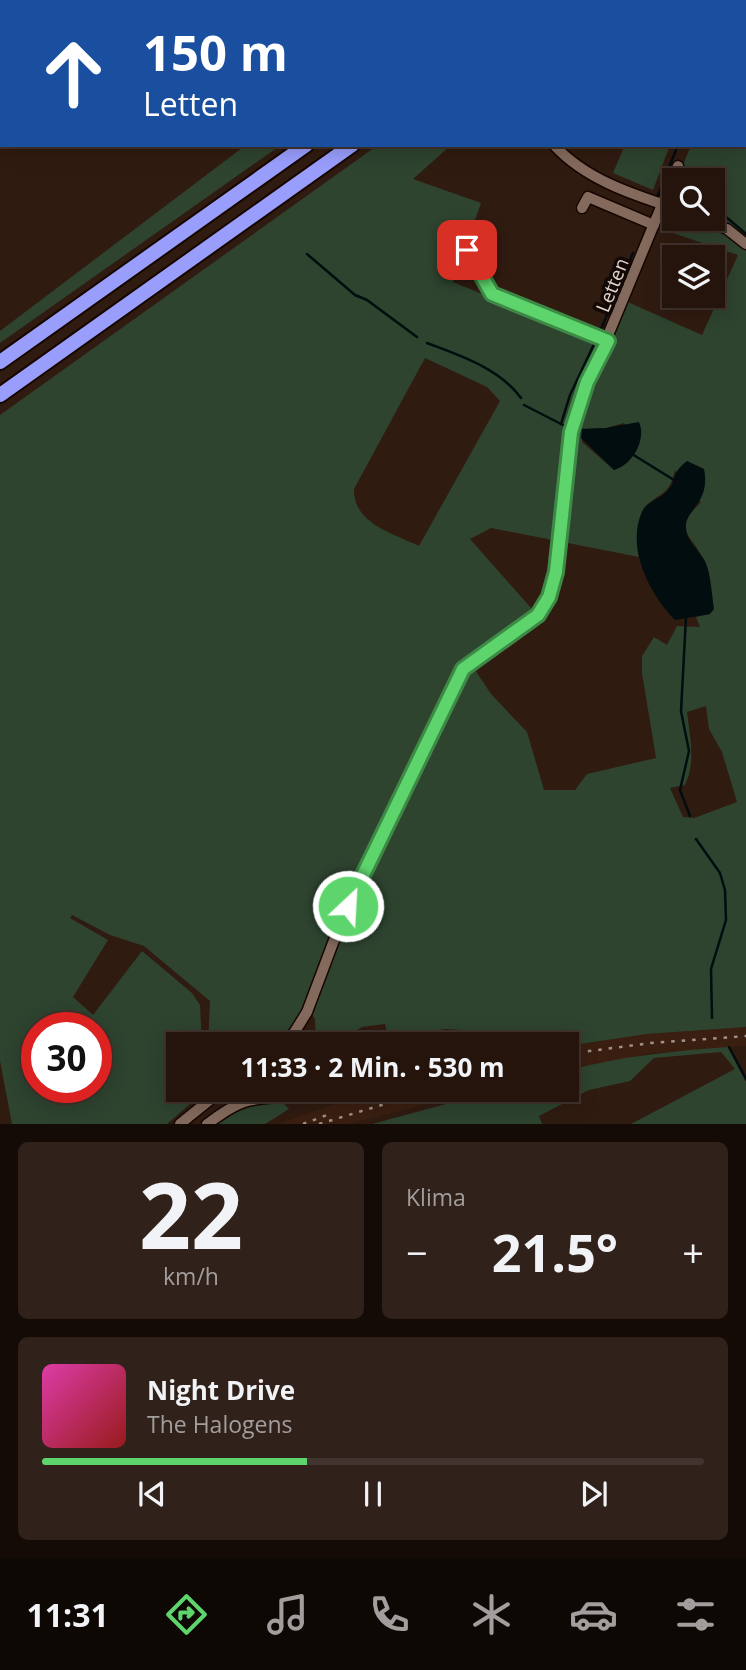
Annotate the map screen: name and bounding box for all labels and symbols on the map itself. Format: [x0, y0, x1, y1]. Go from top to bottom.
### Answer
pin [437, 220, 497, 280]
street label: Letten [589, 254, 635, 316]
position arrow [311, 869, 385, 943]
speed limit sign: 30 [21, 1012, 112, 1103]

